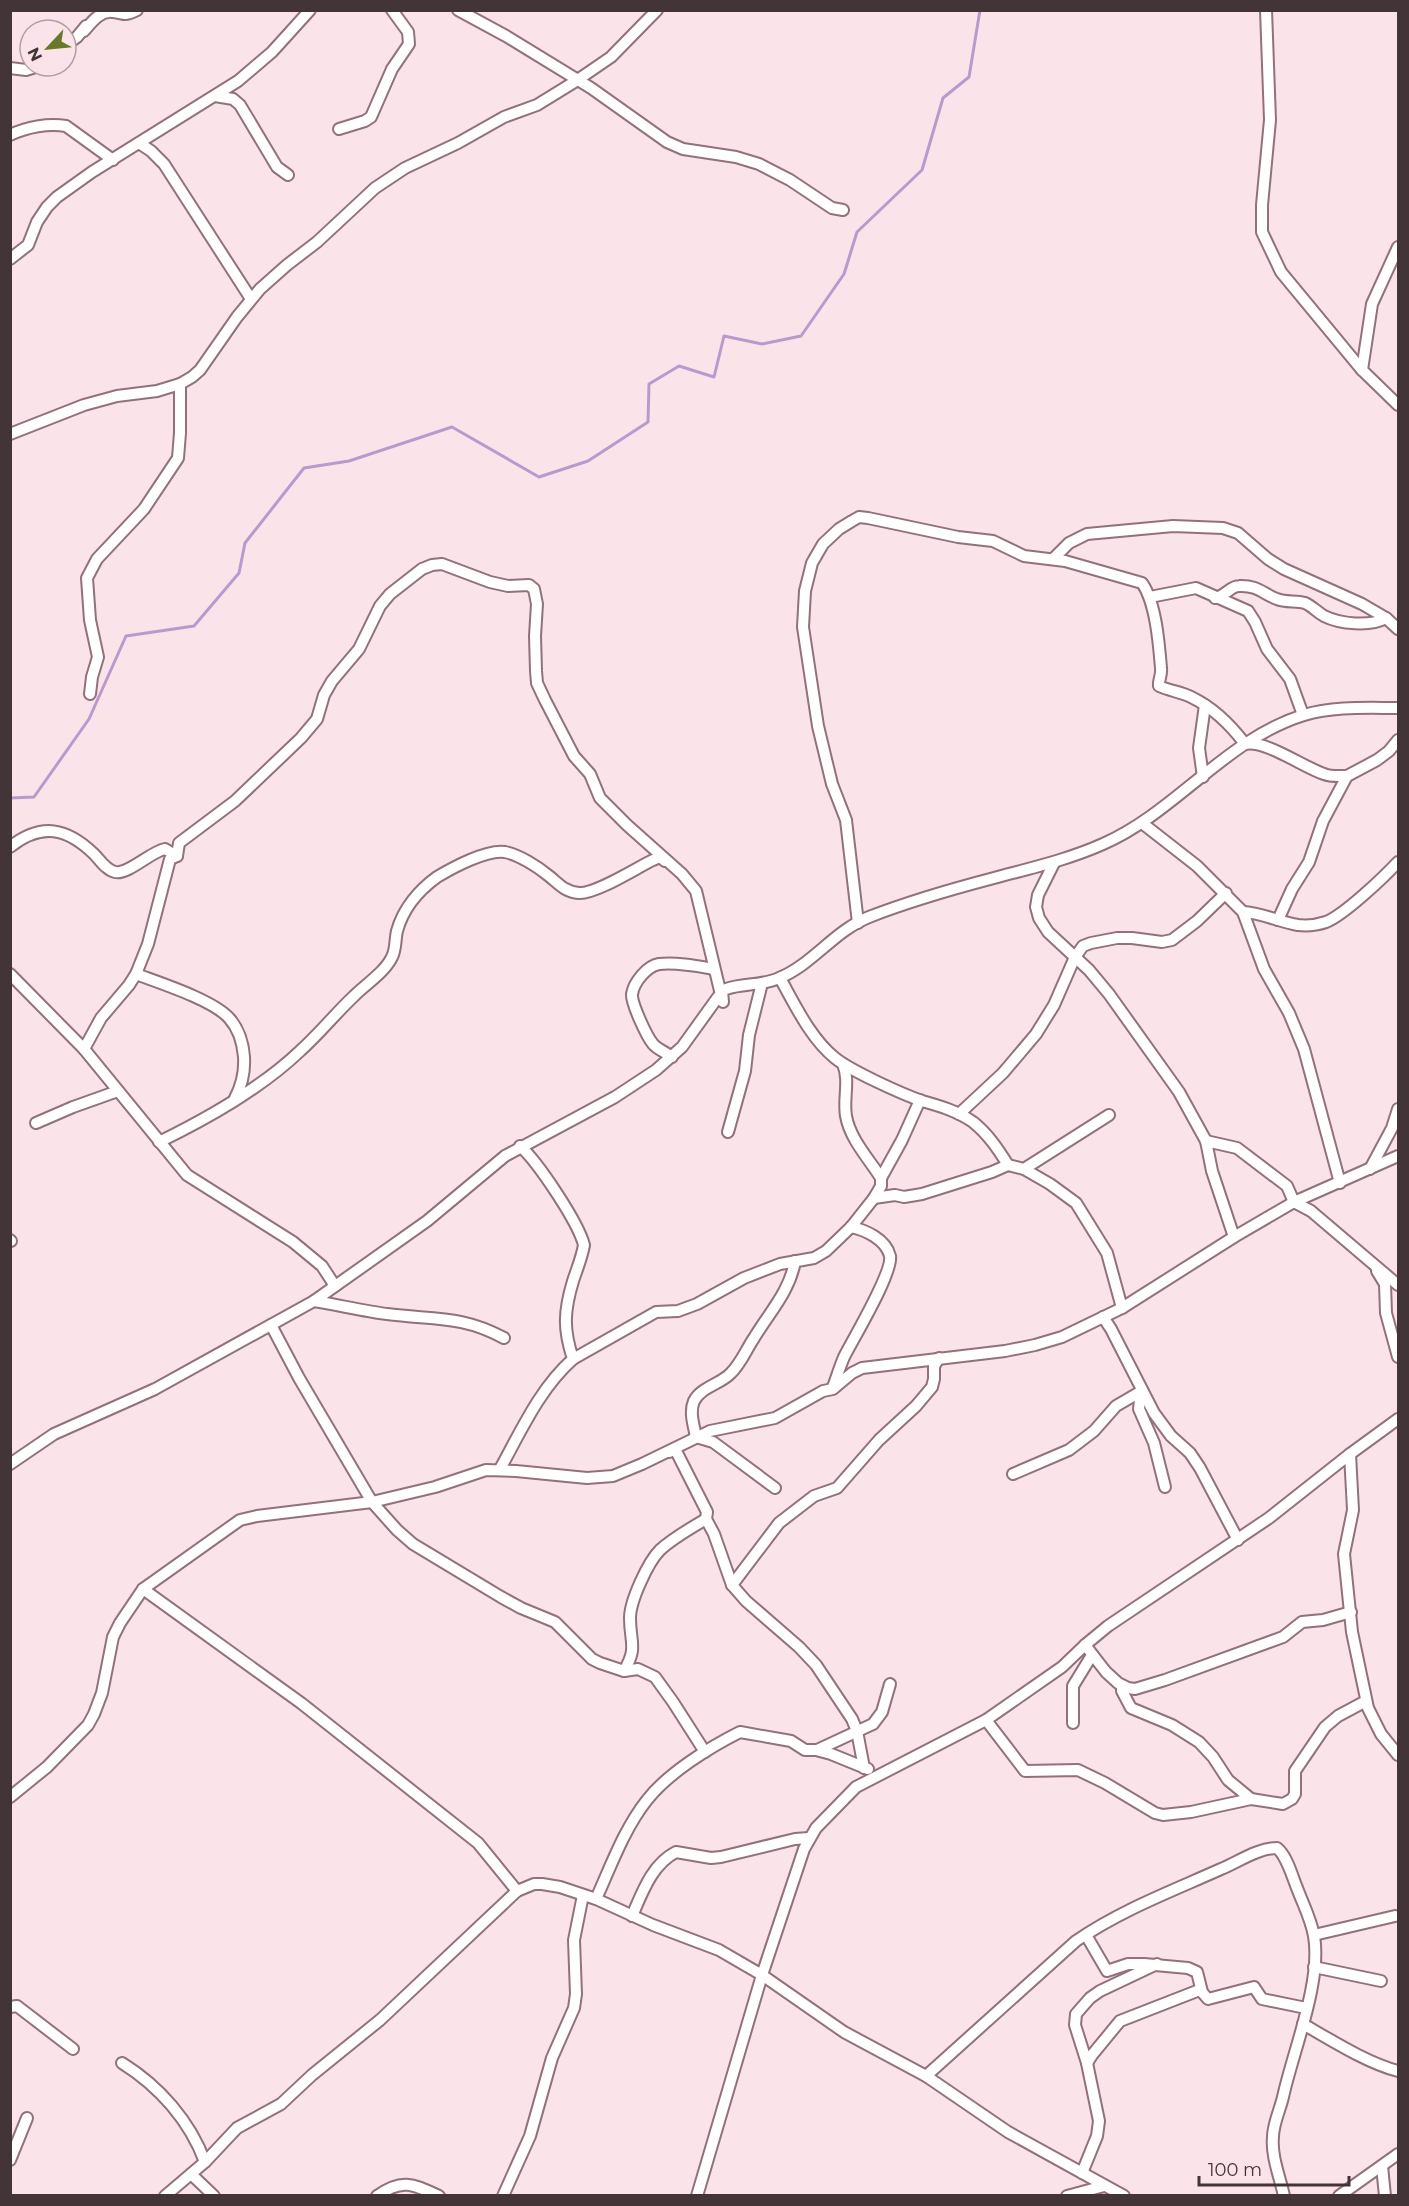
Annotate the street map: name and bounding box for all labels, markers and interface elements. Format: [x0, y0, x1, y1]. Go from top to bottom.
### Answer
north arrow [18, 18, 78, 78]
text: N [24, 44, 46, 64]
scale bar [1199, 2149, 1349, 2187]
text: 100 m [1208, 2159, 1262, 2181]

